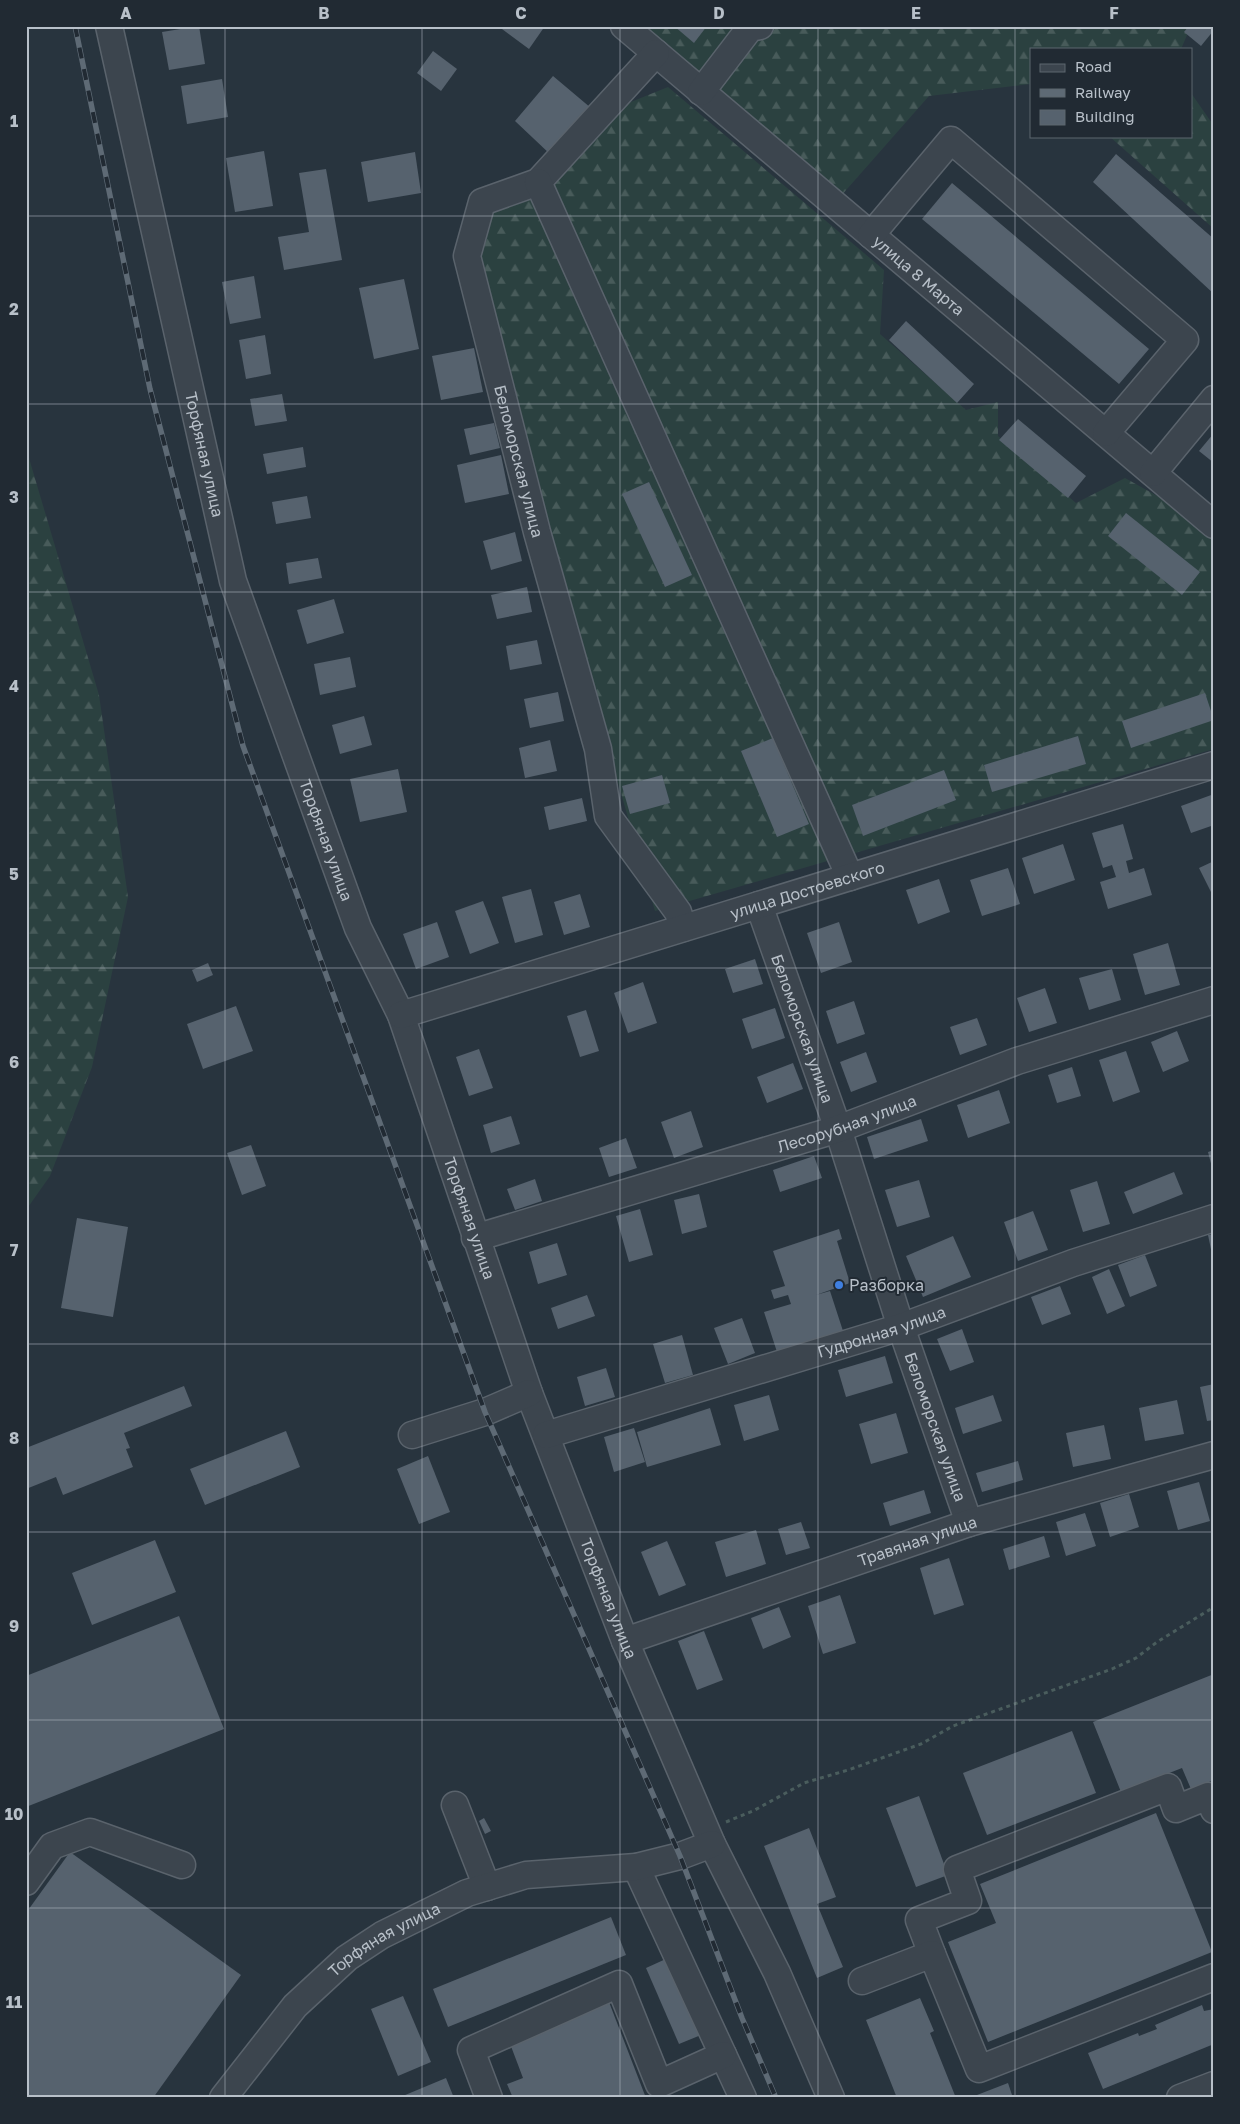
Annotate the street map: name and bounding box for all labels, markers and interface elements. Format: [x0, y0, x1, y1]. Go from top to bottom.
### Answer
text: A [120, 3, 132, 23]
text: B [318, 3, 330, 23]
text: C [515, 3, 527, 23]
text: D [713, 3, 725, 23]
text: E [911, 3, 921, 23]
text: F [1109, 3, 1119, 23]
legend [1030, 48, 1192, 138]
text: Road [1075, 57, 1112, 75]
text: Railway [1075, 83, 1131, 101]
text: Building [1075, 107, 1135, 125]
text: 1 [10, 111, 18, 131]
street label: улица 8 Марта [869, 231, 969, 320]
text: 2 [9, 299, 19, 319]
street label: Беломорская улица [490, 383, 548, 540]
street label: Торфяная улица [181, 390, 228, 519]
text: 3 [9, 487, 19, 507]
text: 4 [9, 676, 19, 696]
street label: Торфяная улица [295, 777, 357, 904]
street label: улица Достоевского [728, 857, 887, 923]
text: 5 [9, 864, 19, 884]
street label: Беломорская улица [767, 951, 838, 1106]
text: 6 [9, 1052, 19, 1072]
street label: Лесорубная улица [775, 1090, 919, 1157]
street label: Торфяная улица [440, 1154, 500, 1282]
text: 7 [10, 1240, 19, 1260]
place label: Разборка [849, 1275, 924, 1295]
marker: Разборка [833, 1279, 845, 1291]
street label: Гудронная улица [815, 1301, 948, 1362]
street label: Беломорская улица [901, 1350, 971, 1504]
text: 8 [9, 1428, 19, 1448]
street label: Травяная улица [855, 1511, 979, 1570]
street label: Торфяная улица [576, 1535, 641, 1662]
text: 9 [9, 1616, 19, 1636]
text: 10 [5, 1804, 23, 1824]
street label: Торфяная улица [324, 1898, 443, 1981]
text: 11 [6, 1992, 22, 2012]

